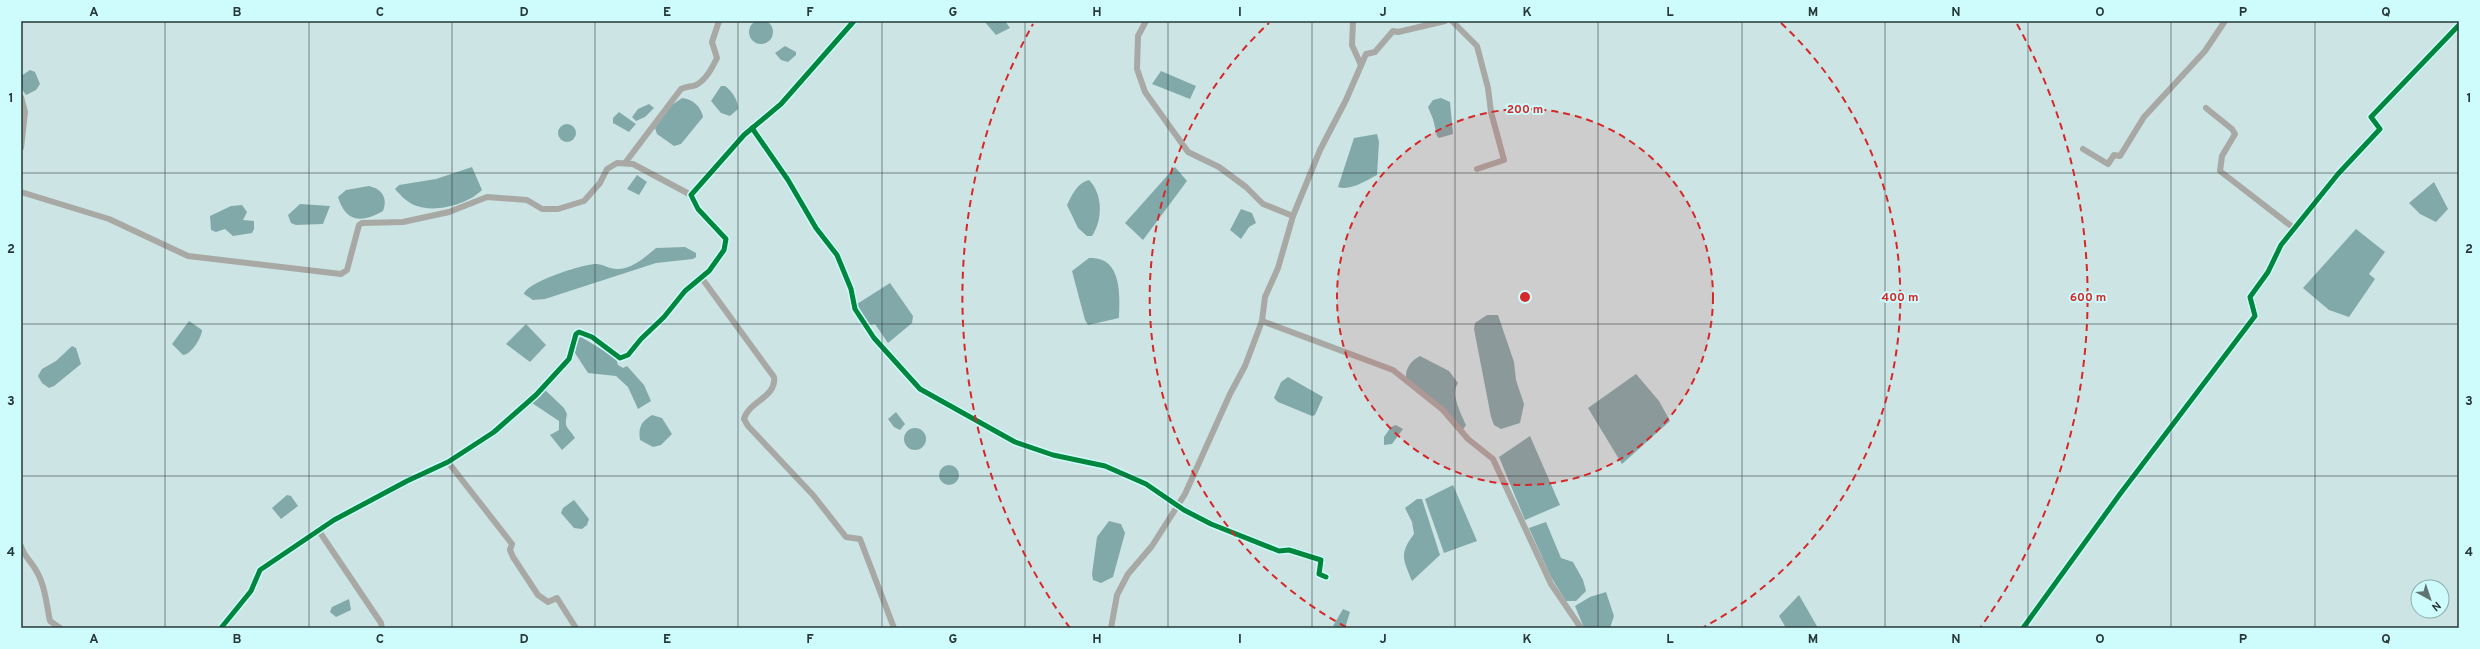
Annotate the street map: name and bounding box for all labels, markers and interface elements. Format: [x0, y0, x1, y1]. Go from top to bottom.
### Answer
text: A [89, 5, 99, 21]
text: B [233, 5, 242, 21]
text: C [376, 5, 384, 21]
text: D [519, 5, 529, 21]
text: E [663, 5, 671, 21]
text: F [806, 5, 814, 21]
text: G [949, 5, 958, 21]
text: H [1092, 5, 1102, 21]
text: I [1238, 5, 1242, 21]
text: J [1379, 5, 1387, 21]
text: K [1522, 5, 1532, 21]
text: L [1666, 5, 1674, 21]
text: M [1808, 5, 1818, 21]
text: N [1951, 5, 1961, 21]
text: O [2095, 5, 2105, 21]
text: P [2239, 5, 2248, 21]
text: Q [2381, 5, 2391, 21]
text: 1 [8, 91, 14, 107]
text: 1 [2466, 91, 2472, 107]
text: 200 m [1507, 102, 1543, 118]
text: 2 [7, 242, 15, 258]
text: 2 [2465, 242, 2473, 258]
centre of rings [1518, 290, 1532, 304]
text: 400 m [1881, 290, 1919, 306]
text: 600 m [2070, 290, 2106, 306]
text: 3 [7, 394, 15, 410]
text: 3 [2465, 394, 2473, 410]
text: 4 [7, 545, 15, 561]
text: 4 [2465, 545, 2473, 561]
north arrow [2410, 579, 2450, 619]
text: N [2428, 598, 2443, 614]
text: A [89, 632, 99, 648]
text: B [233, 632, 242, 648]
text: C [376, 632, 384, 648]
text: D [519, 632, 529, 648]
text: E [663, 632, 671, 648]
text: F [806, 632, 814, 648]
text: G [949, 632, 958, 648]
text: H [1092, 632, 1102, 648]
text: I [1238, 632, 1242, 648]
text: J [1379, 632, 1387, 648]
text: K [1522, 632, 1532, 648]
text: L [1666, 632, 1674, 648]
text: M [1808, 632, 1818, 648]
text: N [1951, 632, 1961, 648]
text: O [2095, 632, 2105, 648]
text: P [2239, 632, 2248, 648]
text: Q [2381, 632, 2391, 648]

